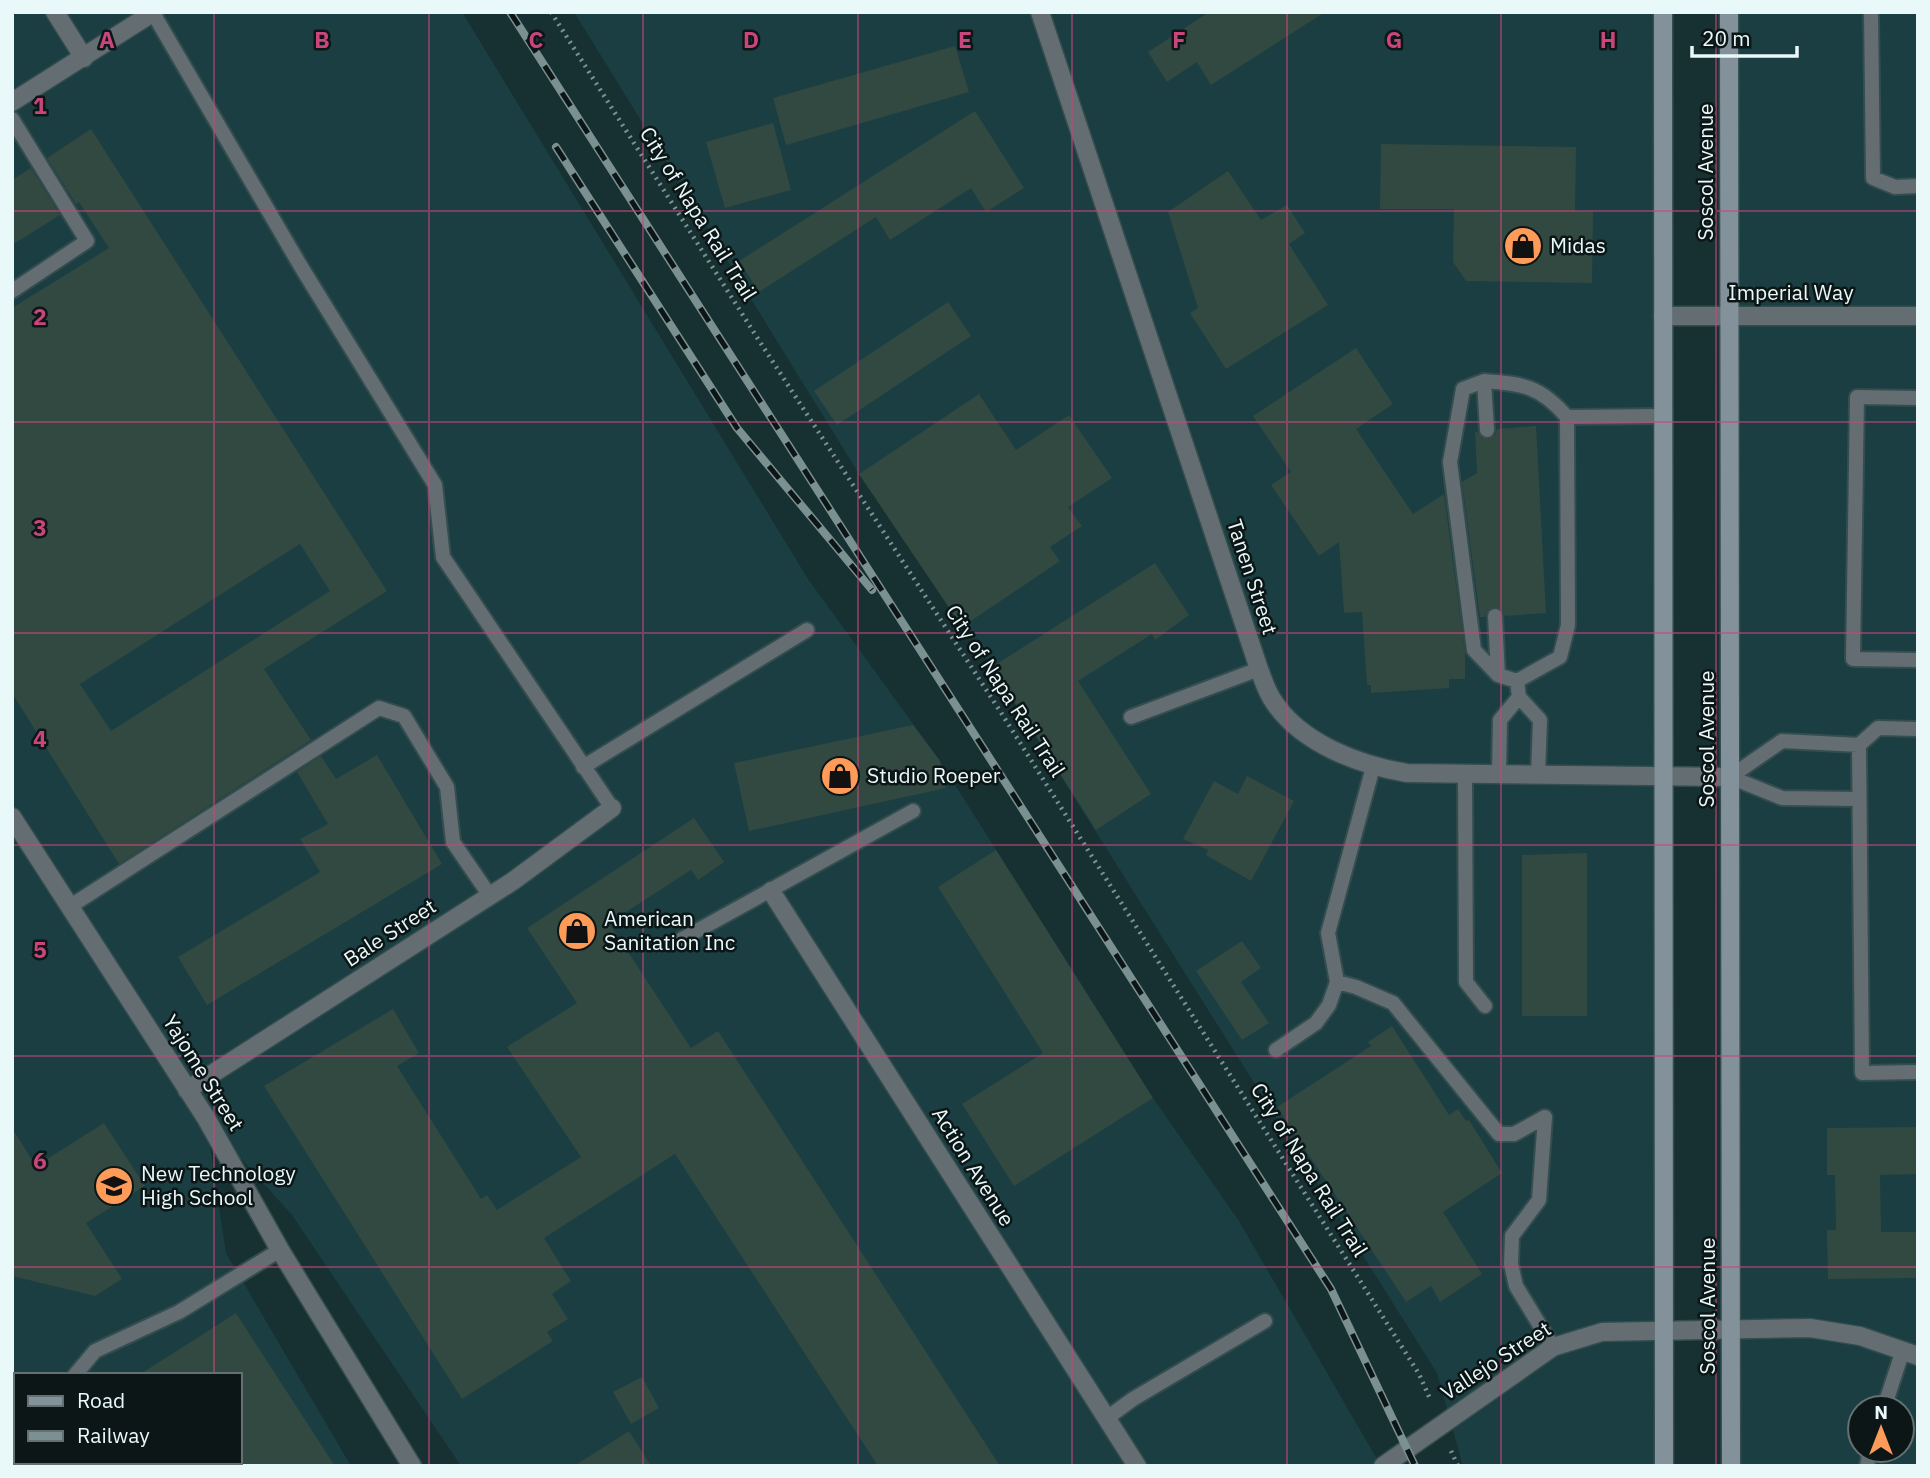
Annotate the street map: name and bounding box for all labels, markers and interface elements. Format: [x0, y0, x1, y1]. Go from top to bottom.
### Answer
scale bar [1692, 14, 1797, 58]
text: A [99, 24, 115, 54]
text: B [314, 24, 330, 54]
text: C [529, 24, 544, 54]
text: D [743, 24, 759, 54]
text: E [958, 24, 972, 54]
text: F [1172, 24, 1186, 54]
text: G [1386, 24, 1402, 54]
text: H [1600, 24, 1616, 54]
text: 20 m [1702, 24, 1751, 52]
text: 1 [33, 90, 47, 120]
street label: Soscol Avenue [1691, 103, 1719, 241]
street label: City of Napa Rail Trail [634, 121, 764, 306]
shop icon: Midas [1502, 225, 1544, 267]
place label: Midas [1550, 231, 1606, 259]
street label: Imperial Way [1728, 278, 1854, 306]
text: 2 [33, 301, 47, 331]
text: 3 [33, 512, 47, 542]
street label: Tanen Street [1221, 515, 1285, 638]
street label: City of Napa Rail Trail [940, 599, 1072, 782]
street label: Soscol Avenue [1692, 670, 1720, 808]
text: 4 [33, 723, 47, 753]
shop icon: Studio Roeper [819, 755, 861, 797]
place label: Studio Roeper [867, 761, 1001, 789]
street label: Bale Street [338, 892, 441, 972]
place label: American Sanitation Inc [604, 904, 735, 956]
shop icon: American Sanitation Inc [556, 910, 598, 952]
text: 5 [33, 934, 47, 964]
street label: Yajome Street [157, 1009, 251, 1136]
street label: City of Napa Rail Trail [1245, 1077, 1375, 1262]
street label: Action Avenue [926, 1102, 1022, 1231]
text: 6 [33, 1145, 47, 1175]
place label: New Technology High School [141, 1159, 296, 1211]
school or university icon: New Technology High School [93, 1165, 135, 1207]
street label: Soscol Avenue [1693, 1237, 1721, 1375]
street label: Vallejo Street [1435, 1314, 1556, 1406]
legend [14, 1373, 242, 1464]
text: Road [77, 1386, 125, 1414]
north arrow [1846, 1394, 1916, 1464]
text: N [1874, 1400, 1888, 1424]
text: Railway [77, 1421, 150, 1449]

